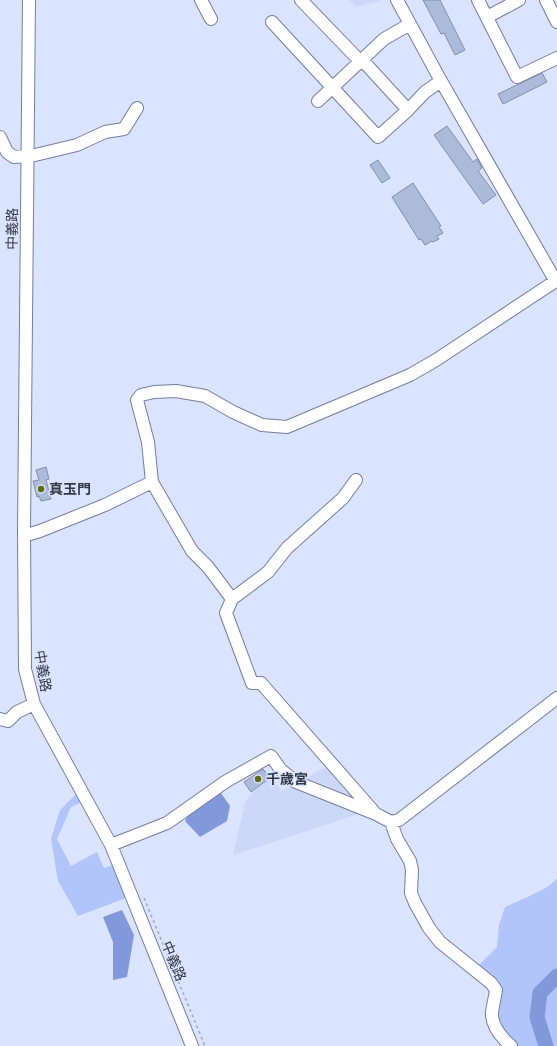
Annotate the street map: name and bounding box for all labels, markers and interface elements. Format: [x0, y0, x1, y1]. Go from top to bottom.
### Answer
street label: 中義路 [3, 208, 21, 250]
place label: 真玉門 [49, 480, 91, 498]
marker: 真玉門 [36, 484, 46, 494]
street label: 中義路 [31, 649, 55, 693]
place label: 千歲宮 [266, 770, 308, 788]
marker: 千歲宮 [253, 774, 263, 784]
street label: 中義路 [158, 938, 190, 984]

